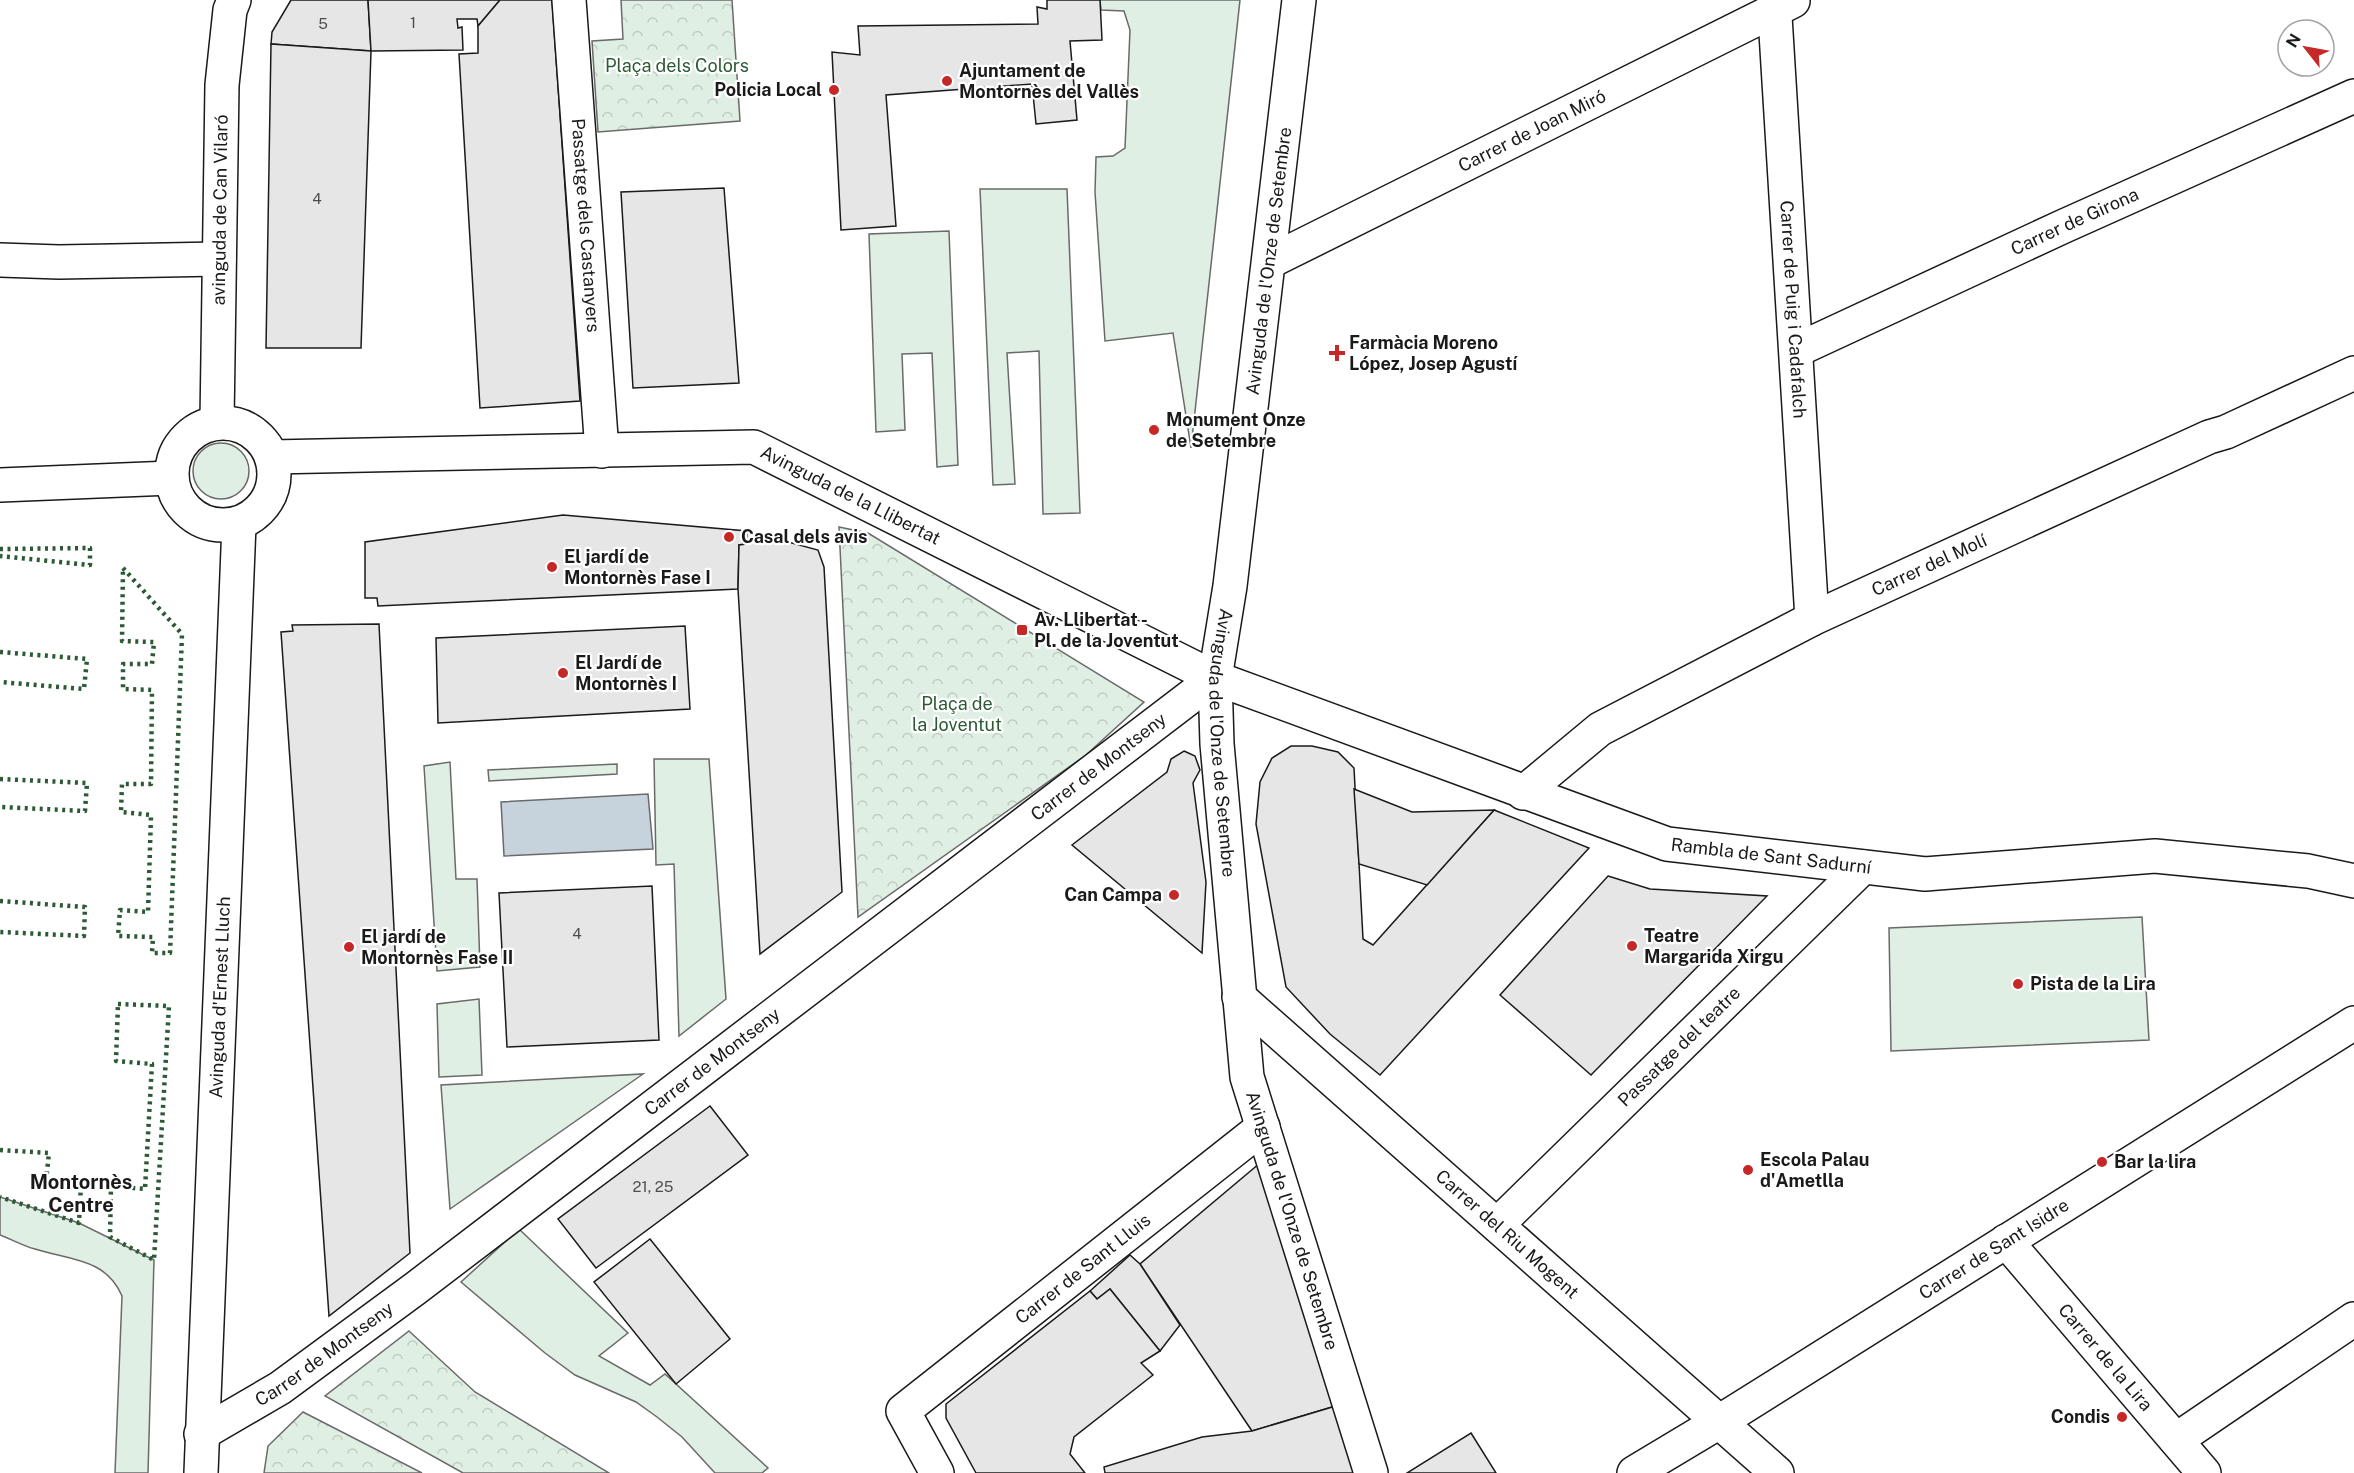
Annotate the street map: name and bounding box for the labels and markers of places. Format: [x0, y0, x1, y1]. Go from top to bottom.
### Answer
place label: Ajuntament de Montornès del Vallès [959, 60, 1139, 102]
marker: Ajuntament de Montornès del Vallès [940, 74, 954, 88]
place label: Policia Local [714, 79, 822, 100]
marker: Policia Local [827, 83, 841, 97]
place label: Farmàcia Moreno López, Josep Agustí [1349, 332, 1519, 374]
marker: Farmàcia Moreno López, Josep Agustí [1330, 346, 1344, 360]
place label: Monument Onze de Setembre [1166, 409, 1306, 451]
marker: Monument Onze de Setembre [1147, 423, 1161, 437]
place label: Casal dels avis [741, 526, 867, 547]
marker: Casal dels avis [722, 530, 736, 544]
place label: El jardí de Montornès Fase I [564, 546, 711, 588]
marker: El jardí de Montornès Fase I [545, 560, 559, 574]
place label: Av. Llibertat - Pl. de la Joventut [1034, 609, 1179, 651]
marker: Av. Llibertat - Pl. de la Joventut [1015, 623, 1029, 637]
place label: El Jardí de Montornès I [575, 652, 677, 694]
marker: El Jardí de Montornès I [556, 666, 570, 680]
place label: Can Campa [1064, 884, 1162, 905]
marker: Can Campa [1167, 888, 1181, 902]
place label: Teatre Margarida Xirgu [1644, 925, 1783, 967]
place label: El jardí de Montornès Fase II [361, 926, 513, 968]
marker: Teatre Margarida Xirgu [1625, 939, 1639, 953]
marker: El jardí de Montornès Fase II [342, 940, 356, 954]
place label: Pista de la Lira [2030, 973, 2156, 994]
marker: Pista de la Lira [2011, 977, 2025, 991]
place label: Escola Palau d'Ametlla [1760, 1149, 1870, 1191]
place label: Bar la lira [2114, 1151, 2196, 1172]
marker: Bar la lira [2095, 1155, 2109, 1169]
marker: Escola Palau d'Ametlla [1741, 1163, 1755, 1177]
place label: Condis [2051, 1406, 2110, 1427]
marker: Condis [2115, 1410, 2129, 1424]

